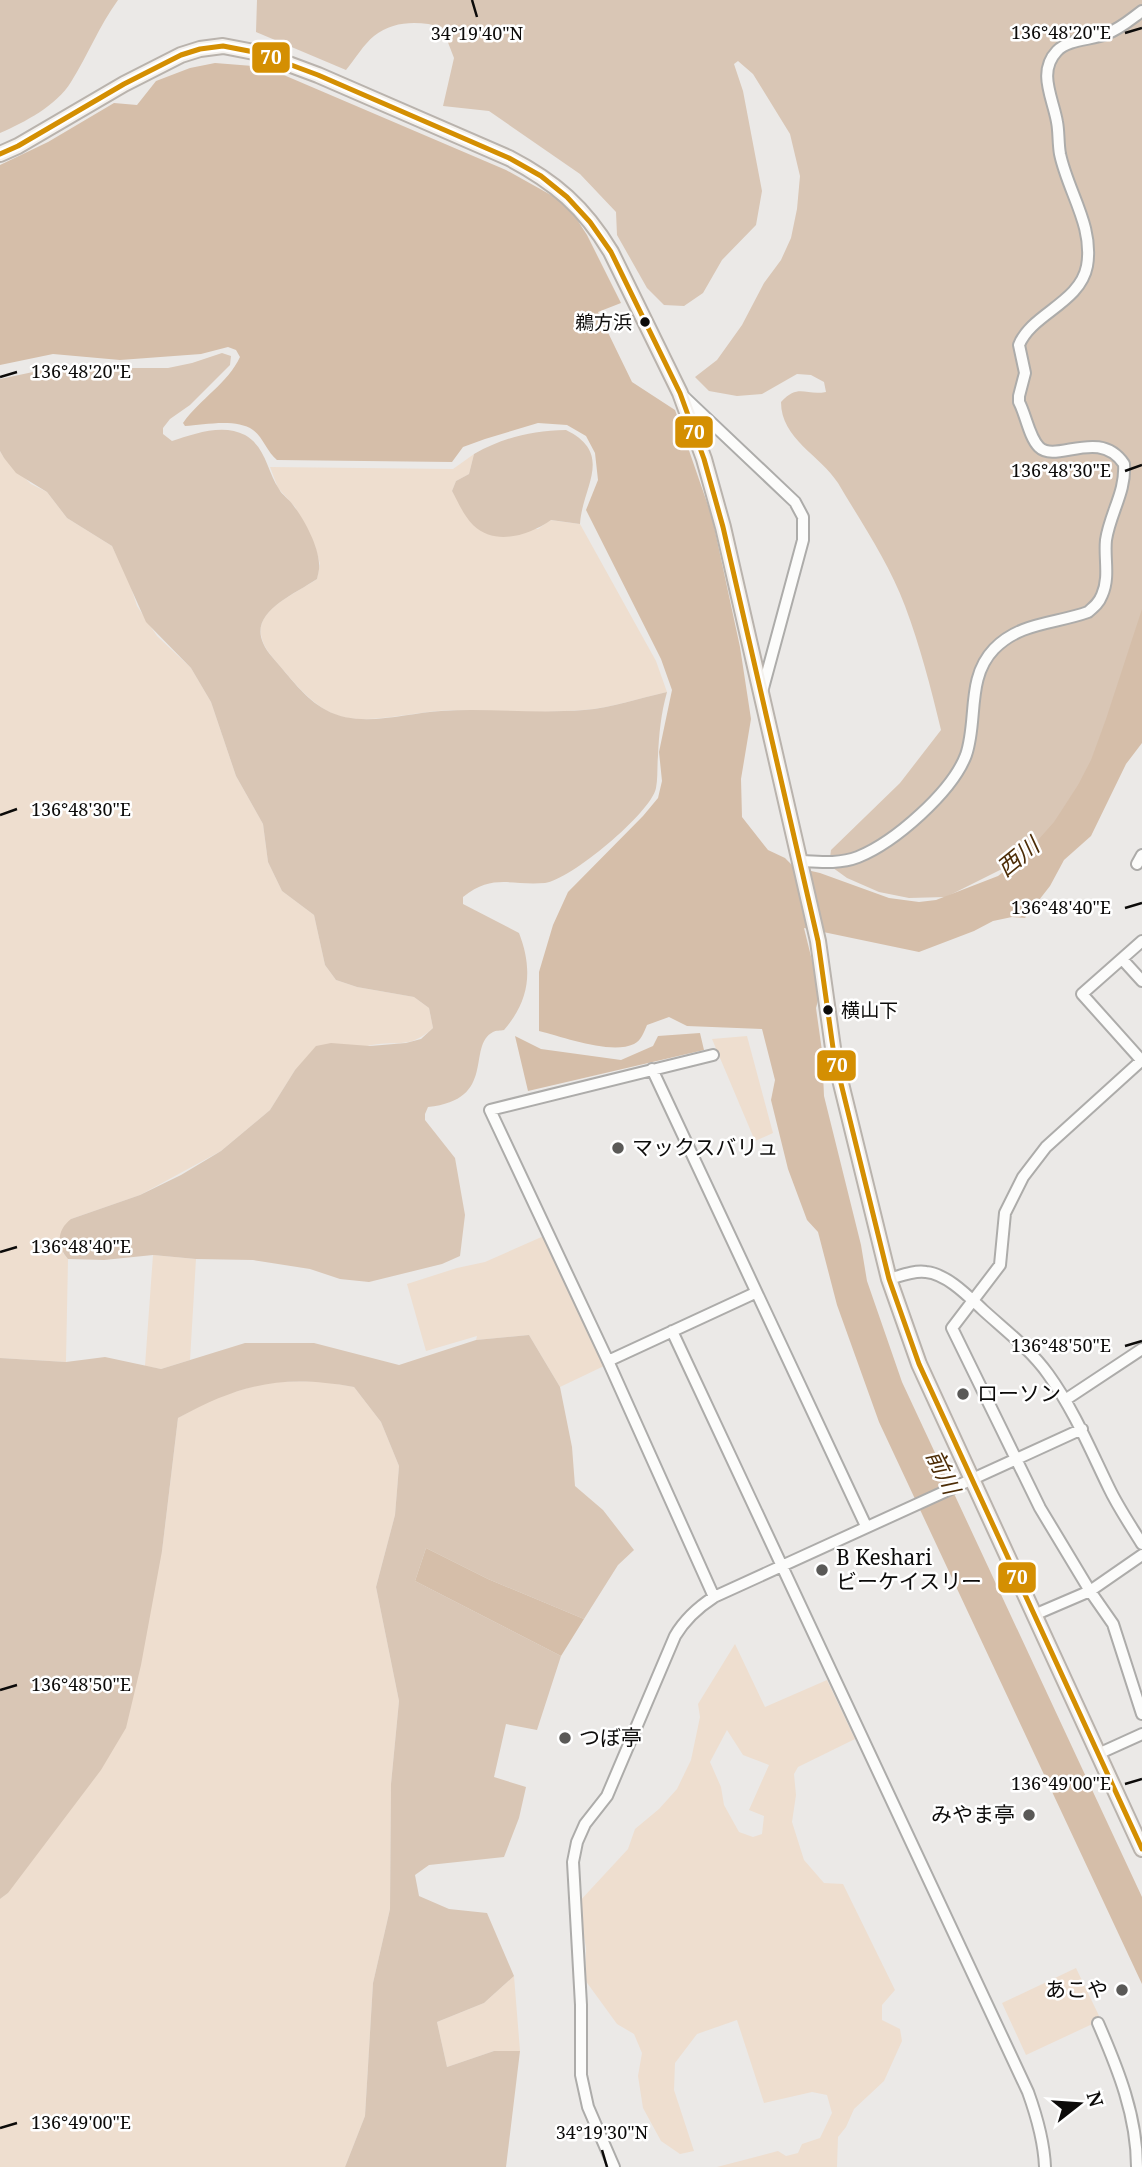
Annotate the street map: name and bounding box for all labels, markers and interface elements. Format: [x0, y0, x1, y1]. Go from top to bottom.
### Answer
text: 136°48'20"E [1011, 20, 1111, 44]
text: 34°19'40"N [431, 21, 524, 45]
line badge: 70 [251, 41, 291, 74]
text: 70 [260, 44, 282, 70]
place label: 鵜方浜 [575, 309, 632, 335]
marker: 鵜方浜 [638, 315, 652, 329]
text: 136°48'20"E [31, 359, 131, 383]
line badge: 70 [674, 415, 714, 449]
text: 70 [683, 419, 705, 445]
text: 136°48'30"E [1011, 458, 1111, 482]
text: 136°48'30"E [31, 797, 131, 821]
water label: 西川 [989, 827, 1048, 883]
text: 136°48'40"E [1011, 895, 1111, 919]
place label: 横山下 [841, 997, 898, 1023]
marker: 横山下 [821, 1003, 835, 1017]
line badge: 70 [816, 1049, 857, 1082]
text: 70 [826, 1052, 848, 1078]
place label: マックスバリュ [632, 1133, 778, 1161]
marker: マックスバリュ [610, 1140, 626, 1156]
text: 136°48'40"E [31, 1234, 131, 1258]
text: 136°48'50"E [1011, 1333, 1111, 1357]
place label: ローソン [977, 1379, 1061, 1407]
marker: ローソン [955, 1386, 971, 1402]
water label: 前川 [919, 1444, 970, 1502]
place label: B Keshari ビーケイスリー [836, 1543, 982, 1595]
line badge: 70 [997, 1561, 1037, 1594]
marker: B Keshari ビーケイスリー [814, 1562, 830, 1578]
text: 70 [1006, 1564, 1028, 1590]
text: 136°48'50"E [31, 1672, 131, 1696]
place label: つぼ亭 [579, 1723, 642, 1751]
marker: つぼ亭 [557, 1730, 573, 1746]
text: 136°49'00"E [1011, 1771, 1111, 1795]
place label: みやま亭 [931, 1800, 1015, 1828]
marker: みやま亭 [1021, 1807, 1037, 1823]
place label: あこや [1045, 1975, 1108, 2003]
marker: あこや [1114, 1982, 1130, 1998]
north arrow [1044, 2069, 1114, 2139]
text: N [1081, 2088, 1110, 2110]
text: 136°49'00"E [31, 2110, 131, 2134]
text: 34°19'30"N [556, 2120, 649, 2144]

